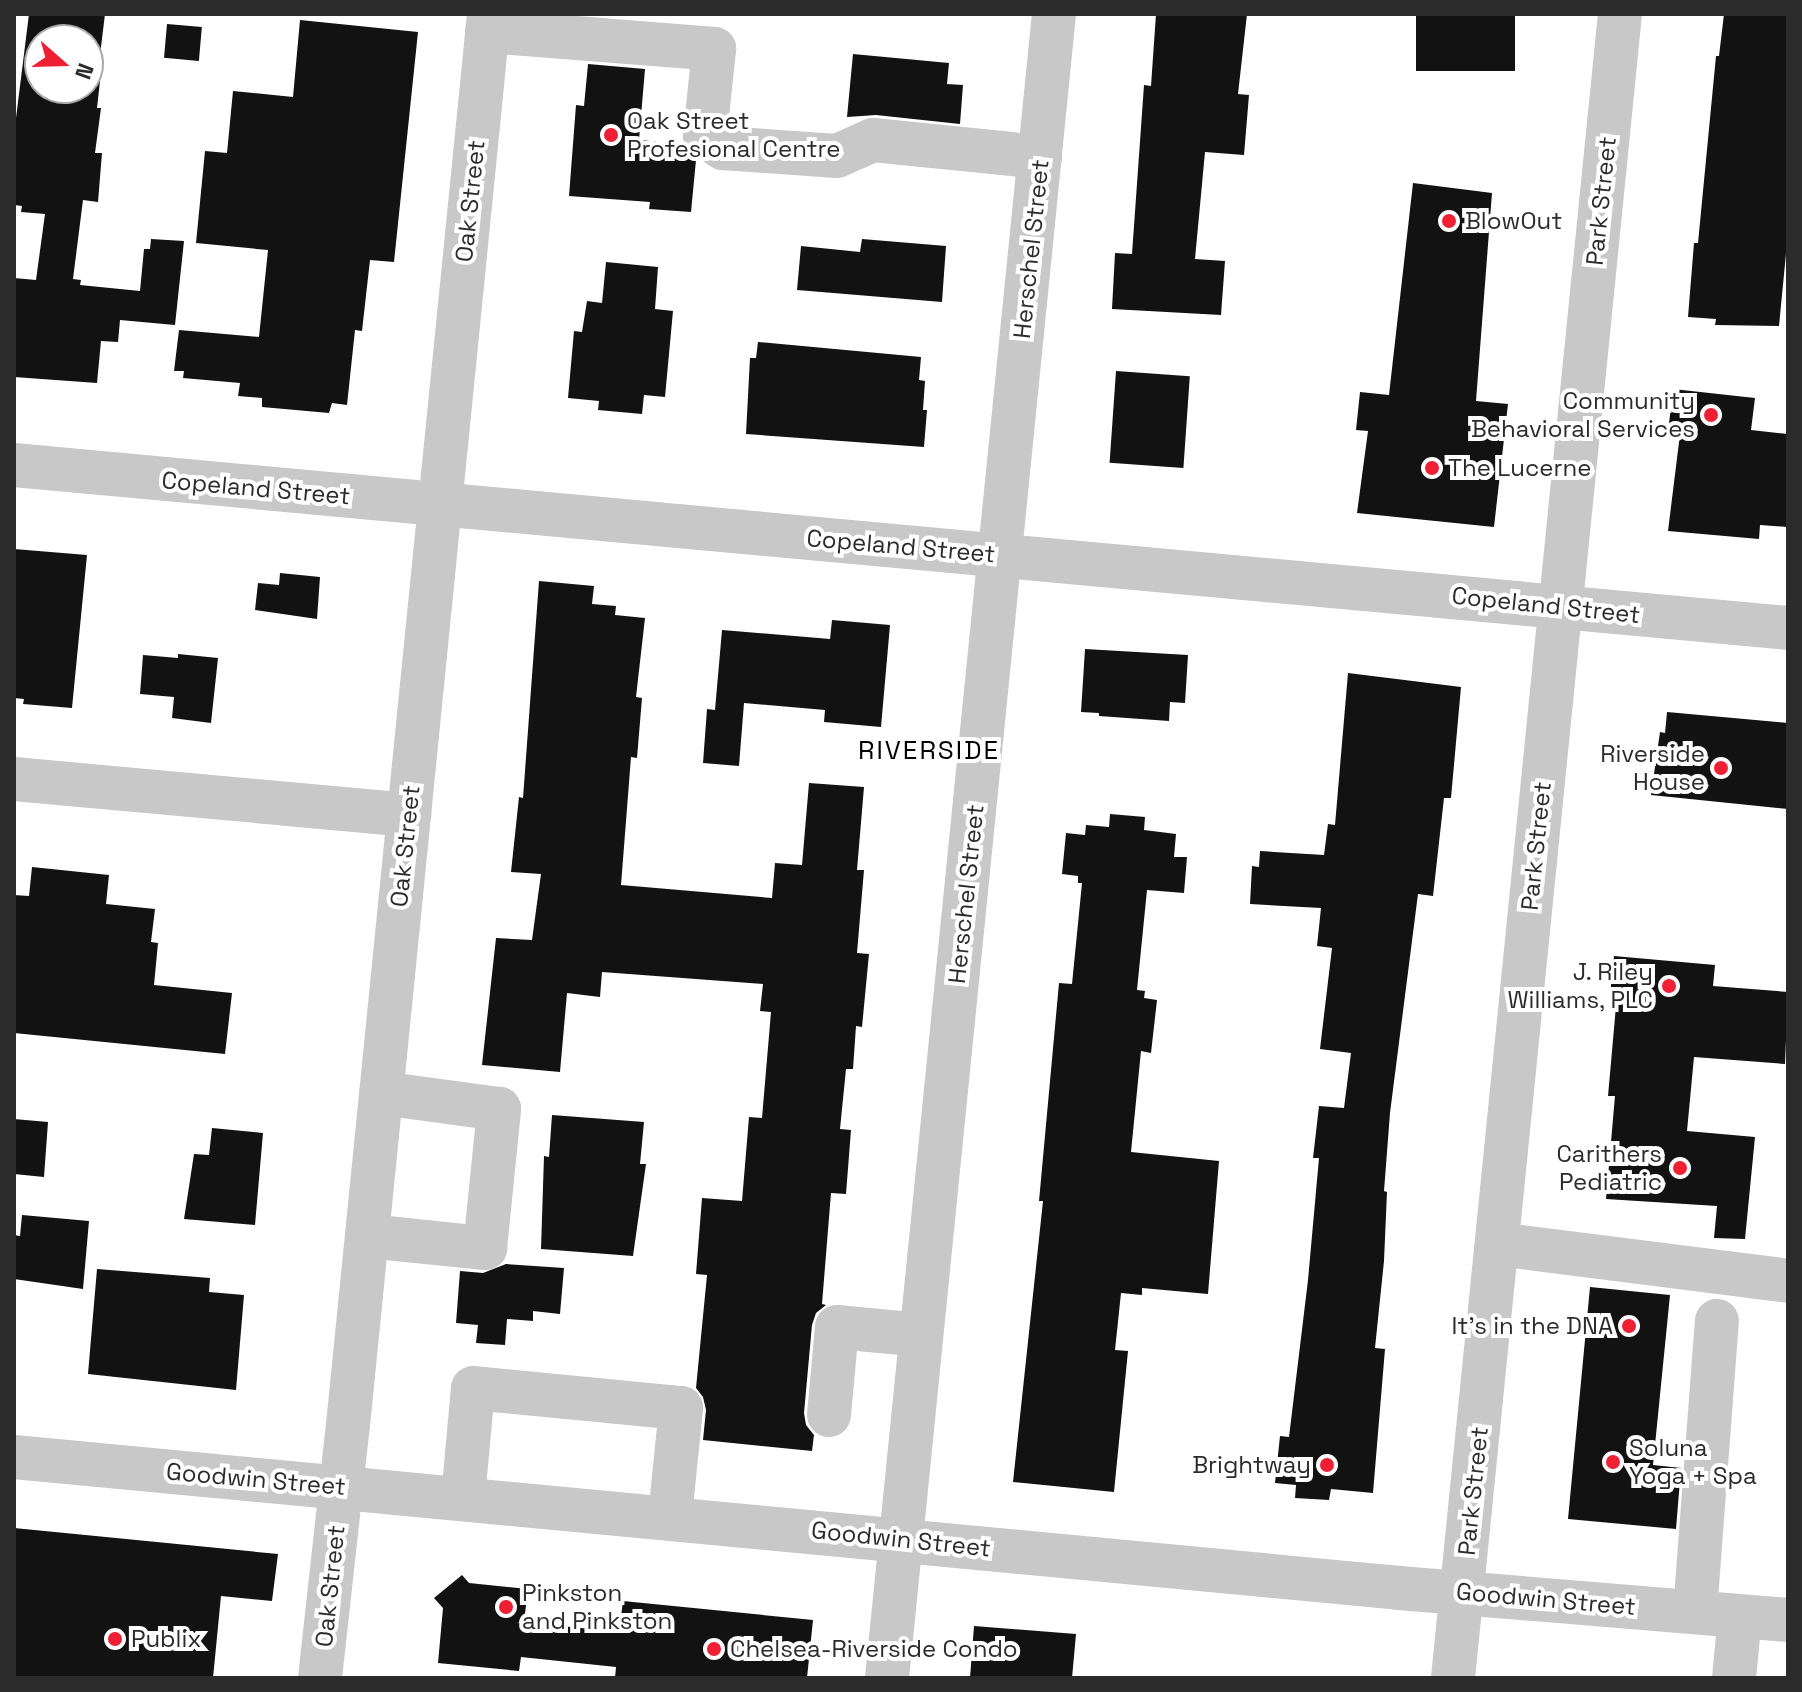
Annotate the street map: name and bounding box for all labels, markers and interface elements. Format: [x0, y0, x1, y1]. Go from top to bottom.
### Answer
north arrow [24, 24, 104, 104]
text: N [69, 60, 100, 83]
place label: Oak Street Profesional Centre [627, 107, 840, 163]
marker: Oak Street Profesional Centre [602, 126, 620, 144]
street label: Park Street [1580, 135, 1622, 267]
street label: Oak Street [449, 139, 491, 263]
street label: Herschel Street [1007, 158, 1055, 340]
place label: BlowOut [1465, 207, 1562, 235]
marker: BlowOut [1440, 212, 1458, 230]
place label: Community Behavioral Services [1471, 387, 1695, 443]
marker: Community Behavioral Services [1702, 406, 1720, 424]
place label: The Lucerne [1448, 454, 1591, 482]
marker: The Lucerne [1423, 459, 1441, 477]
street label: Copeland Street [160, 465, 352, 511]
street label: Copeland Street [805, 523, 997, 569]
street label: Copeland Street [1450, 581, 1642, 629]
district label: RIVERSIDE [858, 735, 1000, 767]
place label: Riverside House [1600, 740, 1705, 796]
marker: Riverside House [1712, 759, 1730, 777]
street label: Park Street [1515, 780, 1557, 912]
street label: Oak Street [384, 784, 426, 908]
street label: Herschel Street [942, 803, 990, 985]
place label: J. Riley Williams, PLC [1507, 958, 1653, 1014]
marker: J. Riley Williams, PLC [1660, 977, 1678, 995]
place label: Carithers Pediatric [1556, 1140, 1662, 1196]
marker: Carithers Pediatric [1669, 1157, 1691, 1179]
place label: It's in the DNA [1451, 1312, 1613, 1340]
marker: It's in the DNA [1620, 1317, 1638, 1335]
street label: Park Street [1452, 1425, 1494, 1557]
place label: Soluna Yoga + Spa [1629, 1434, 1757, 1490]
place label: Brightway [1192, 1451, 1311, 1479]
marker: Soluna Yoga + Spa [1604, 1453, 1622, 1471]
marker: Brightway [1318, 1456, 1336, 1474]
street label: Goodwin Street [165, 1457, 347, 1501]
street label: Goodwin Street [810, 1515, 992, 1563]
street label: Oak Street [309, 1524, 351, 1648]
street label: Goodwin Street [1455, 1577, 1637, 1621]
place label: Pinkston and Pinkston [522, 1579, 672, 1635]
marker: Pinkston and Pinkston [497, 1598, 515, 1616]
place label: Publix [131, 1625, 202, 1653]
marker: Publix [106, 1630, 124, 1648]
place label: Chelsea-Riverside Condo [730, 1635, 1018, 1663]
marker: Chelsea-Riverside Condo [705, 1640, 723, 1658]

